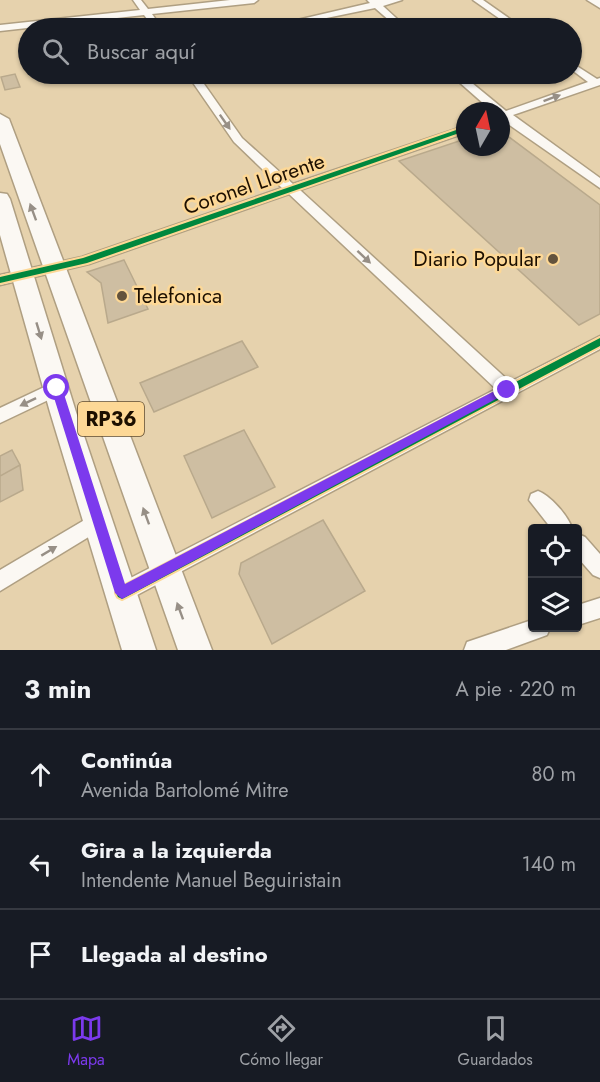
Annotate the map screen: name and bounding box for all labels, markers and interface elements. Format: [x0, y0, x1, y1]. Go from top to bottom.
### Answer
search box [18, 18, 582, 84]
icon: search [39, 35, 72, 68]
text: Buscar aquí [87, 35, 195, 67]
one-way arrow [543, 93, 561, 103]
north arrow [456, 102, 510, 156]
one-way arrow [219, 113, 231, 129]
street label: Coronel Llorente [179, 146, 329, 222]
one-way arrow [27, 203, 37, 221]
place label: Diario Popular [413, 244, 542, 274]
one-way arrow [357, 250, 371, 264]
marker: Diario Popular [546, 252, 560, 266]
place label: Telefonica [134, 281, 222, 311]
marker: Telefonica [115, 289, 129, 303]
one-way arrow [34, 322, 44, 340]
route start [43, 374, 69, 400]
route end [493, 376, 519, 402]
one-way arrow [20, 397, 37, 406]
road number: RP36 [78, 402, 144, 436]
one-way arrow [141, 507, 150, 525]
map controls [528, 524, 582, 632]
button: locate [528, 524, 582, 578]
one-way arrow [41, 546, 57, 557]
button: layers [528, 578, 582, 632]
one-way arrow [174, 602, 184, 620]
text: 3 min [24, 670, 91, 708]
text: A pie · 220 m [456, 675, 576, 704]
text: Continúa [81, 744, 172, 776]
icon: ahead [24, 758, 57, 791]
text: 80 m [531, 760, 576, 789]
text: Avenida Bartolomé Mitre [81, 776, 289, 805]
text: Gira a la izquierda [81, 834, 272, 866]
icon: left [24, 848, 57, 881]
text: 140 m [522, 850, 576, 879]
text: Intendente Manuel Beguiristain [81, 866, 342, 895]
icon: arrive [24, 938, 57, 971]
text: Llegada al destino [81, 938, 268, 970]
tab: Mapa [67, 1012, 105, 1071]
tab: Cómo llegar [239, 1012, 323, 1071]
tab: Guardados [458, 1012, 533, 1071]

